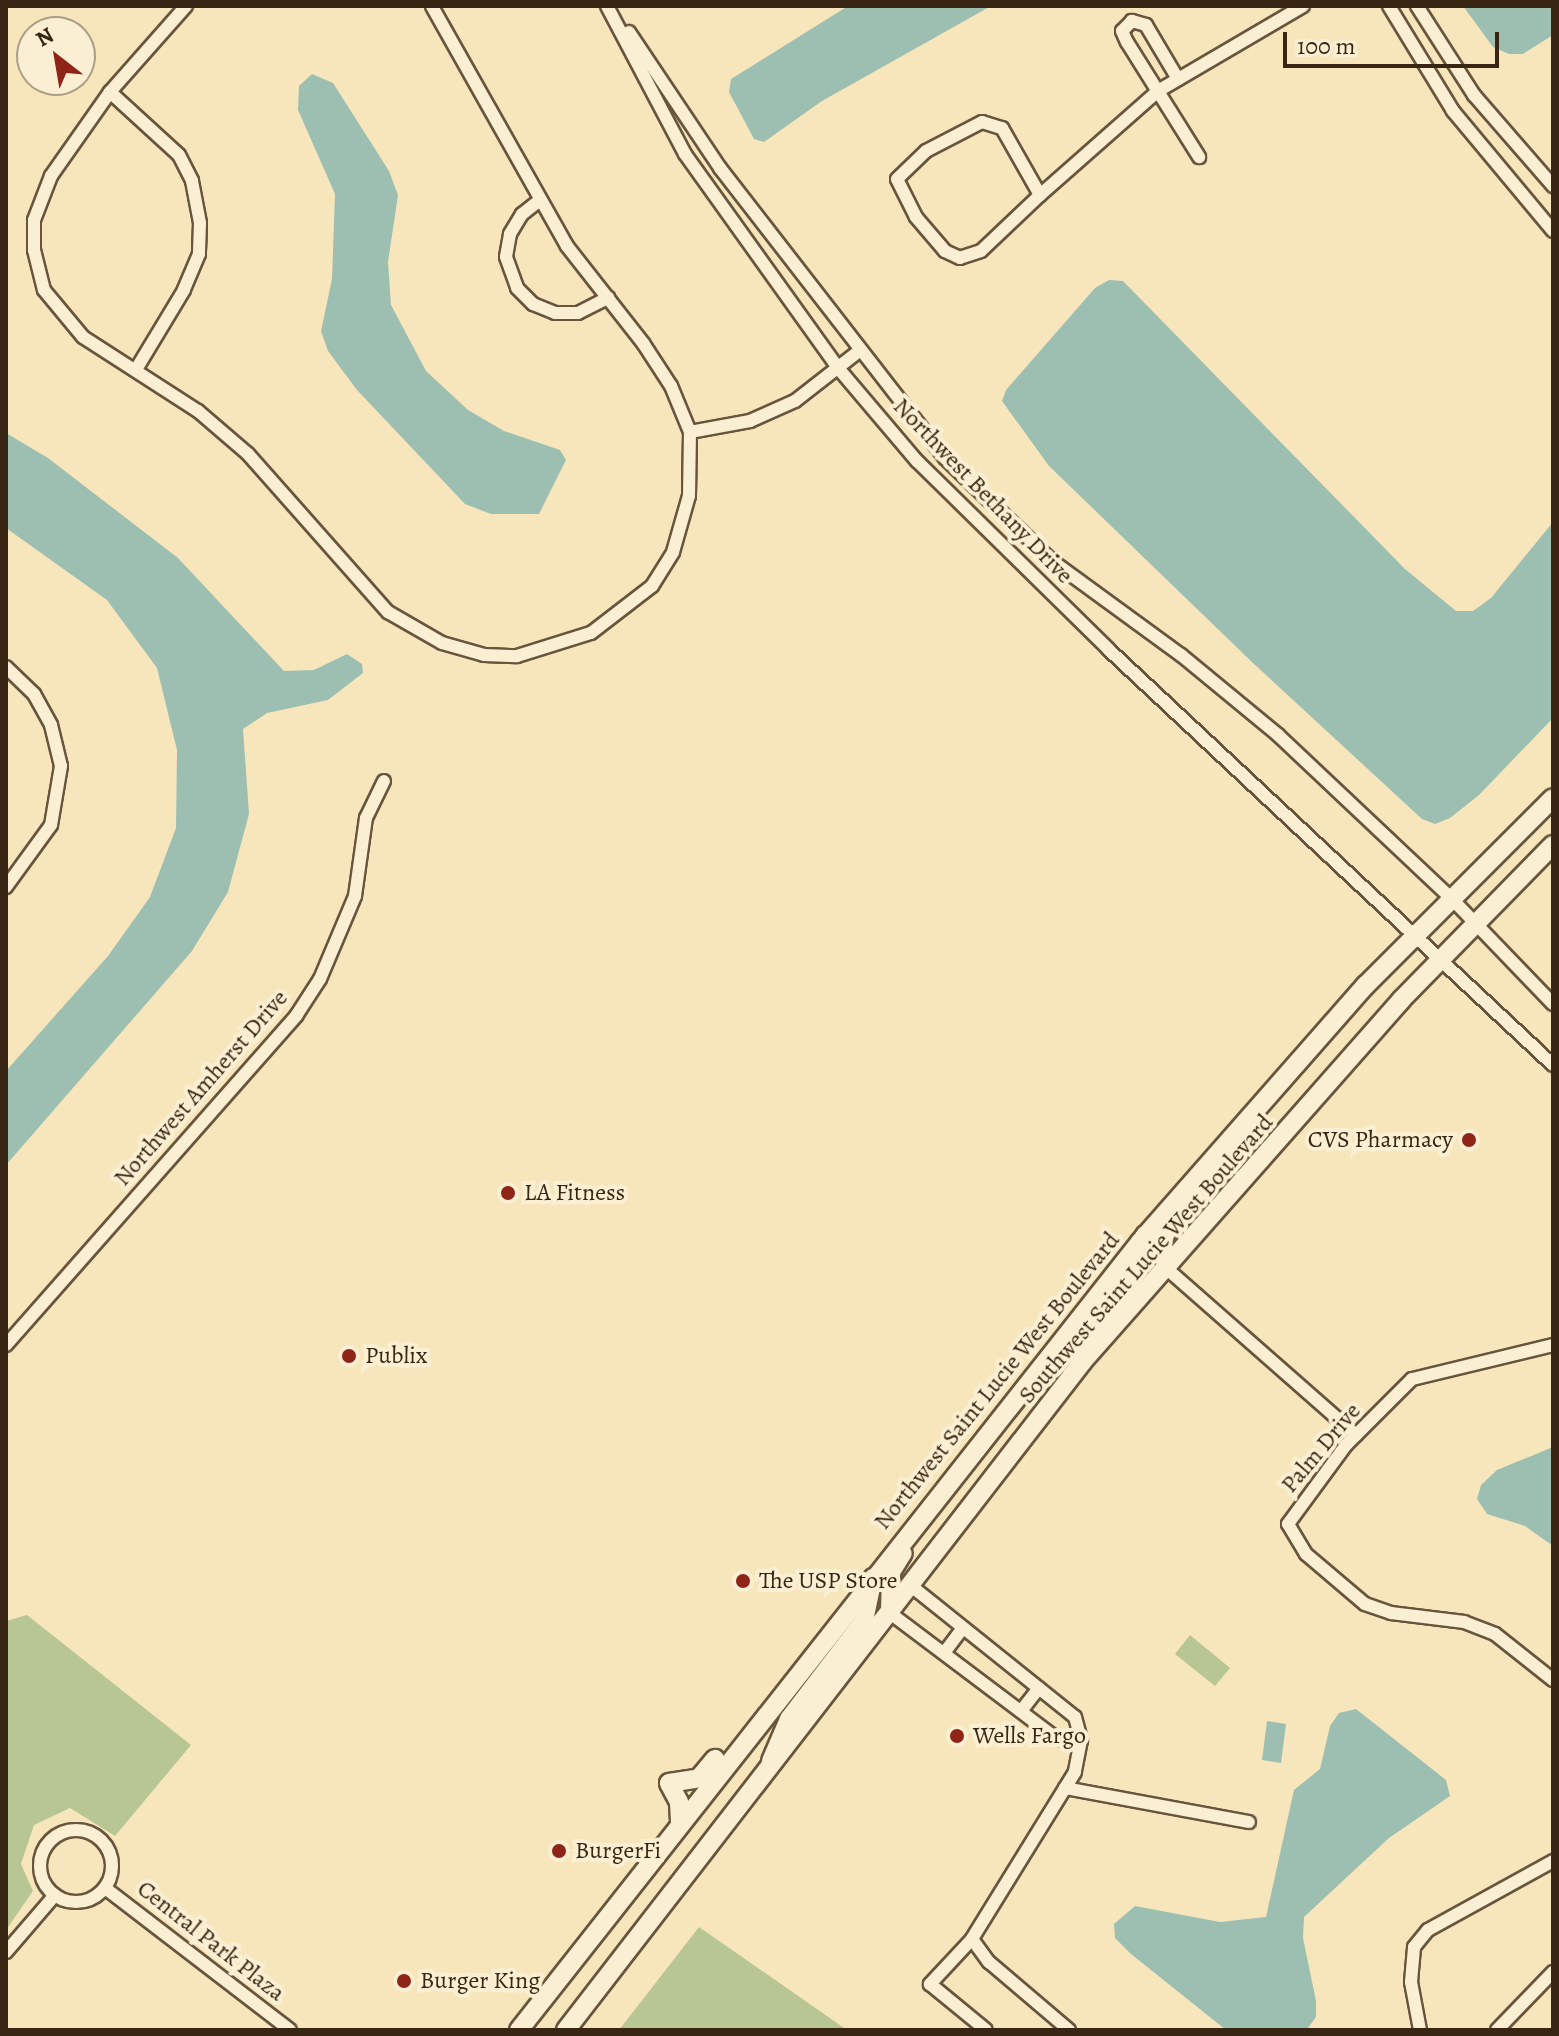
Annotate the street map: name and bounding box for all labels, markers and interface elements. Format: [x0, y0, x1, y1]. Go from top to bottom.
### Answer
north arrow [16, 16, 96, 96]
scale bar [1287, 16, 1503, 66]
text: N [30, 20, 59, 54]
text: 100 m [1297, 30, 1356, 62]
street label: Northwest Bethany Drive [887, 392, 1079, 590]
street label: Northwest Amherst Drive [108, 984, 294, 1192]
street label: Southwest Saint Lucie West Boulevard [1013, 1109, 1279, 1409]
place label: CVS Pharmacy [1308, 1126, 1453, 1154]
marker: CVS Pharmacy [1460, 1131, 1478, 1149]
place label: LA Fitness [524, 1179, 625, 1207]
marker: LA Fitness [499, 1184, 517, 1202]
street label: Northwest Saint Lucie West Boulevard [868, 1227, 1126, 1535]
place label: Publix [365, 1342, 427, 1370]
marker: Publix [340, 1347, 358, 1365]
street label: Palm Drive [1275, 1397, 1367, 1499]
place label: The USP Store [759, 1567, 898, 1595]
marker: The USP Store [734, 1572, 752, 1590]
place label: Wells Fargo [973, 1722, 1086, 1750]
marker: Wells Fargo [948, 1727, 966, 1745]
place label: BurgerFi [575, 1837, 661, 1865]
marker: BurgerFi [550, 1842, 568, 1860]
street label: Central Park Plaza [131, 1874, 291, 2008]
place label: Burger King [420, 1967, 540, 1995]
marker: Burger King [395, 1972, 413, 1990]

